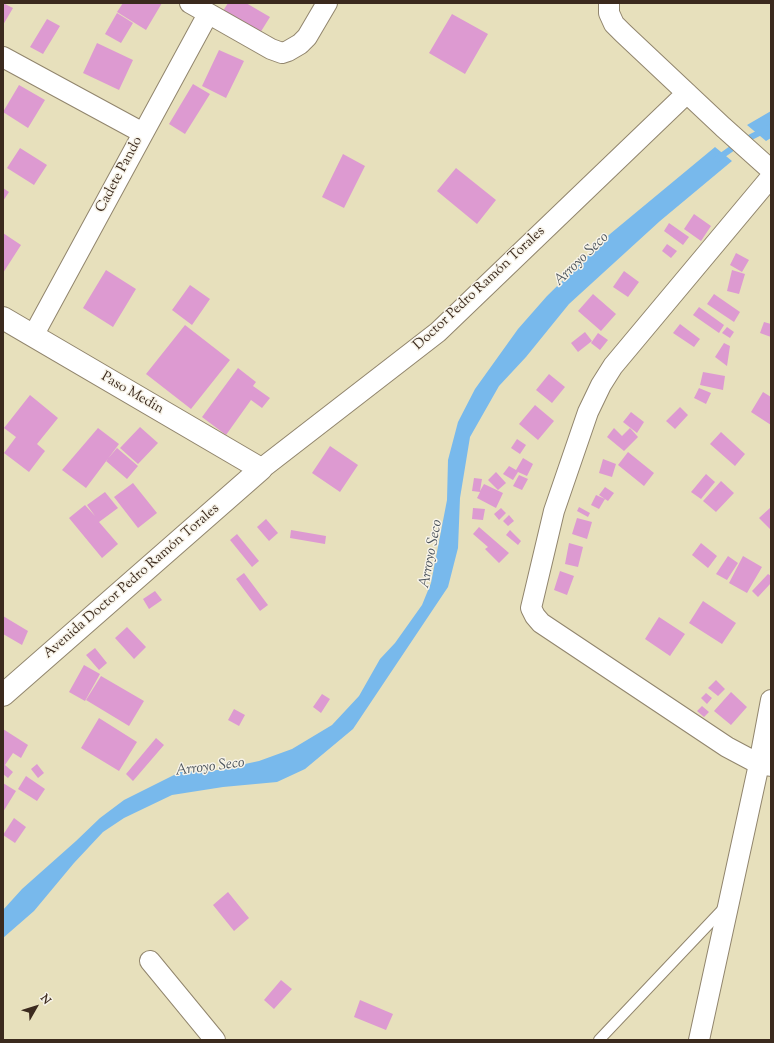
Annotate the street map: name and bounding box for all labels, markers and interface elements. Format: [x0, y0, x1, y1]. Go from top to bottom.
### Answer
street label: Cadete Pando [93, 134, 147, 216]
street label: Doctor Pedro Ramón Torales [411, 224, 549, 354]
water label: Arroyo Seco [551, 229, 613, 291]
street label: Paso Medin [98, 369, 166, 419]
street label: Avenida Doctor Pedro Ramón Torales [41, 501, 223, 663]
water label: Arroyo Seco [417, 518, 447, 590]
water label: Arroyo Seco [174, 755, 246, 781]
north arrow [16, 987, 56, 1027]
text: N [36, 991, 54, 1008]

